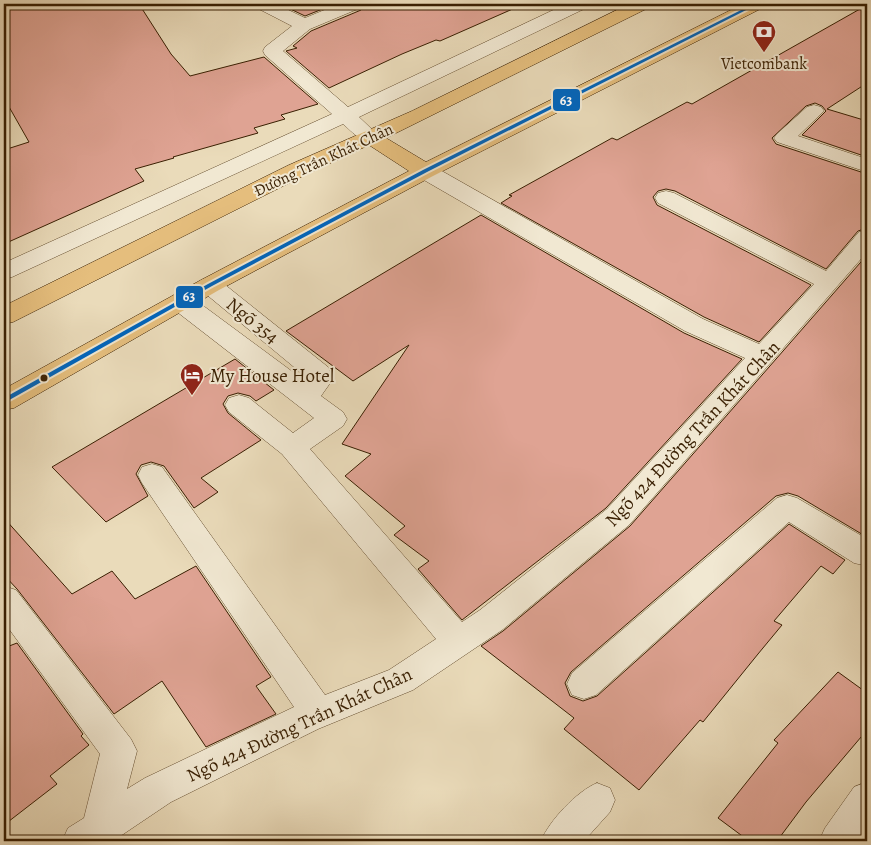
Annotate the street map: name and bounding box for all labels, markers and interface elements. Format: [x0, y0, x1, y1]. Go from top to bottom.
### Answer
bank icon: Vietcombank [751, 19, 777, 53]
place label: Vietcombank [720, 53, 807, 75]
line badge: 63 [552, 88, 581, 112]
text: 63 [560, 91, 572, 110]
street label: Đường Trần Khát Chân [250, 118, 397, 202]
line badge: 63 [175, 285, 204, 309]
text: 63 [183, 287, 195, 306]
street label: Ngõ 354 [221, 292, 284, 350]
street label: Ngõ 424 Đường Trần Khát Chân [599, 335, 786, 532]
hotel icon: My House Hotel [179, 362, 205, 396]
place label: My House Hotel [210, 363, 335, 389]
unlabelled marker [39, 373, 49, 383]
street label: Ngõ 424 Đường Trần Khát Chân [183, 661, 416, 789]

